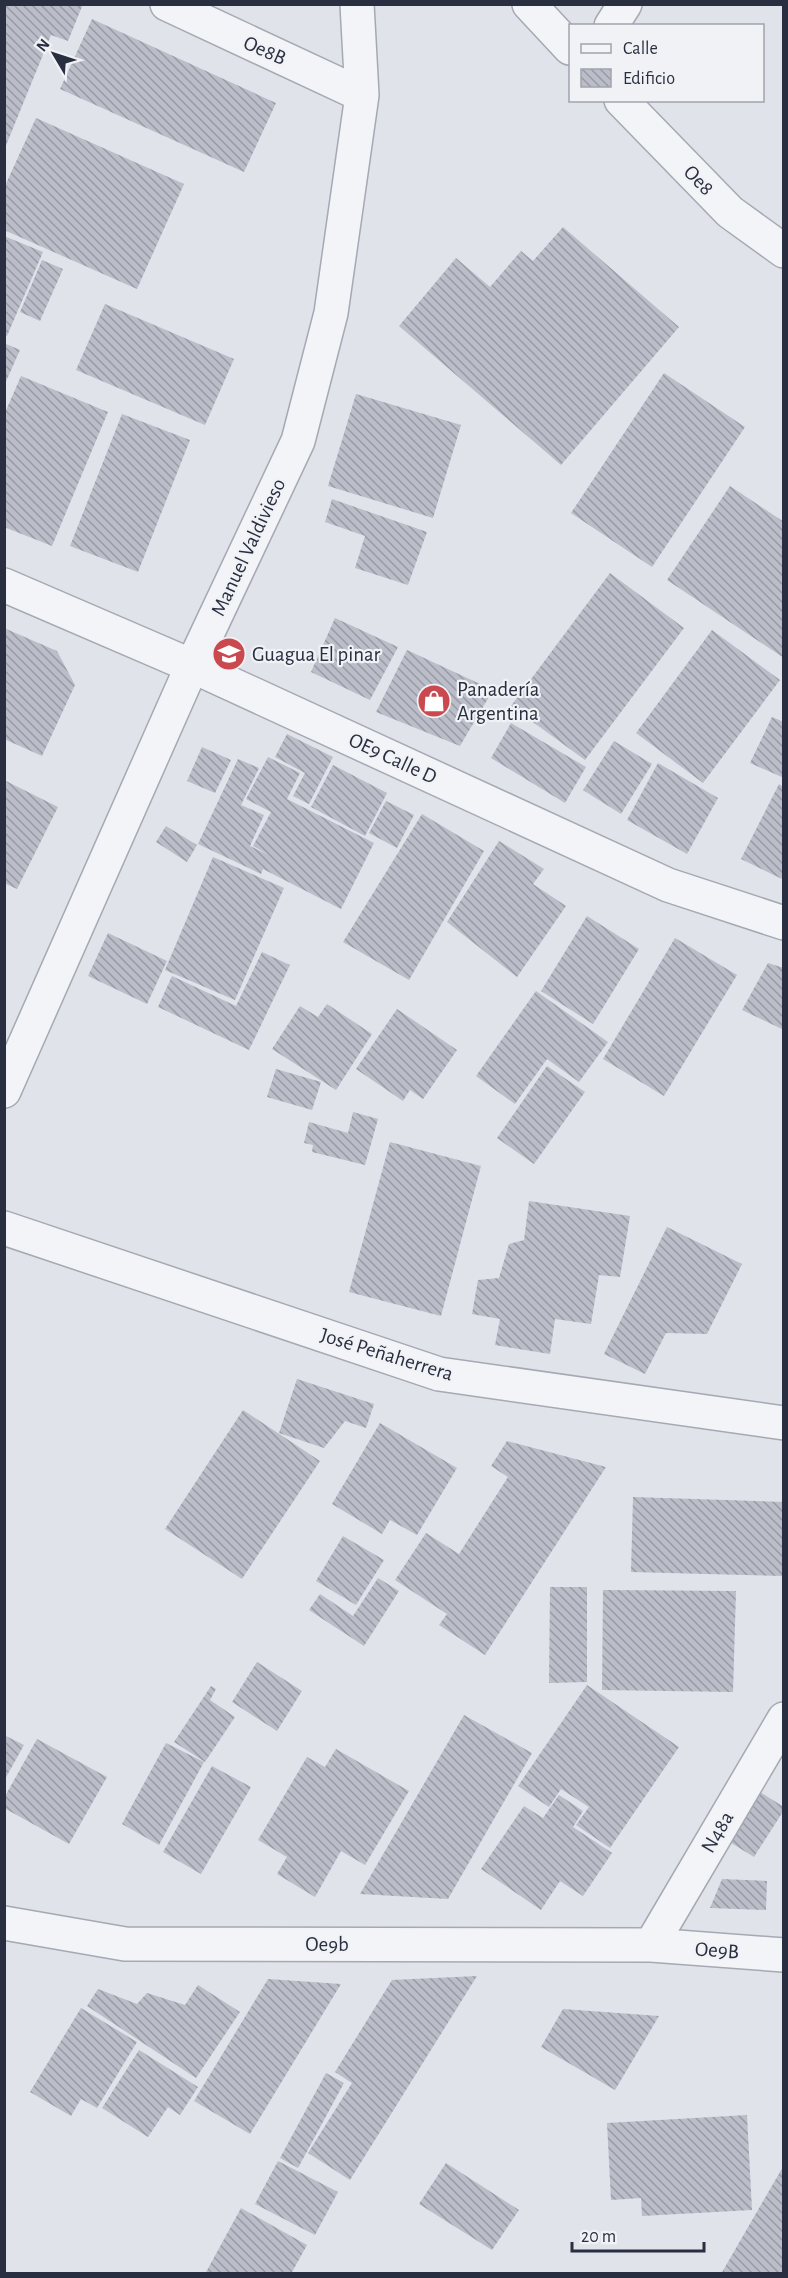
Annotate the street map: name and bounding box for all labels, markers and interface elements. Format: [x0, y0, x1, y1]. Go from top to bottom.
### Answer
north arrow [24, 24, 84, 84]
legend [569, 24, 764, 102]
street label: Oe8B [240, 32, 289, 69]
text: N [33, 36, 53, 55]
text: Calle [623, 40, 658, 58]
text: Edificio [623, 70, 675, 88]
street label: Oe8 [680, 161, 718, 200]
street label: Manuel Valdivieso [207, 475, 289, 619]
school or university icon: Guagua El pinar [211, 636, 247, 672]
place label: Guagua El pinar [252, 644, 381, 665]
place label: Panadería Argentina [457, 679, 540, 724]
shop icon: Panadería Argentina [416, 683, 452, 719]
street label: OE9 Calle D [346, 729, 440, 788]
street label: José Peñaherrera [318, 1324, 456, 1385]
street label: N48a [697, 1808, 738, 1857]
street label: Oe9b [305, 1934, 349, 1955]
street label: Oe9B [694, 1938, 740, 1963]
scale bar [572, 2215, 704, 2253]
text: 20 m [581, 2228, 616, 2246]

